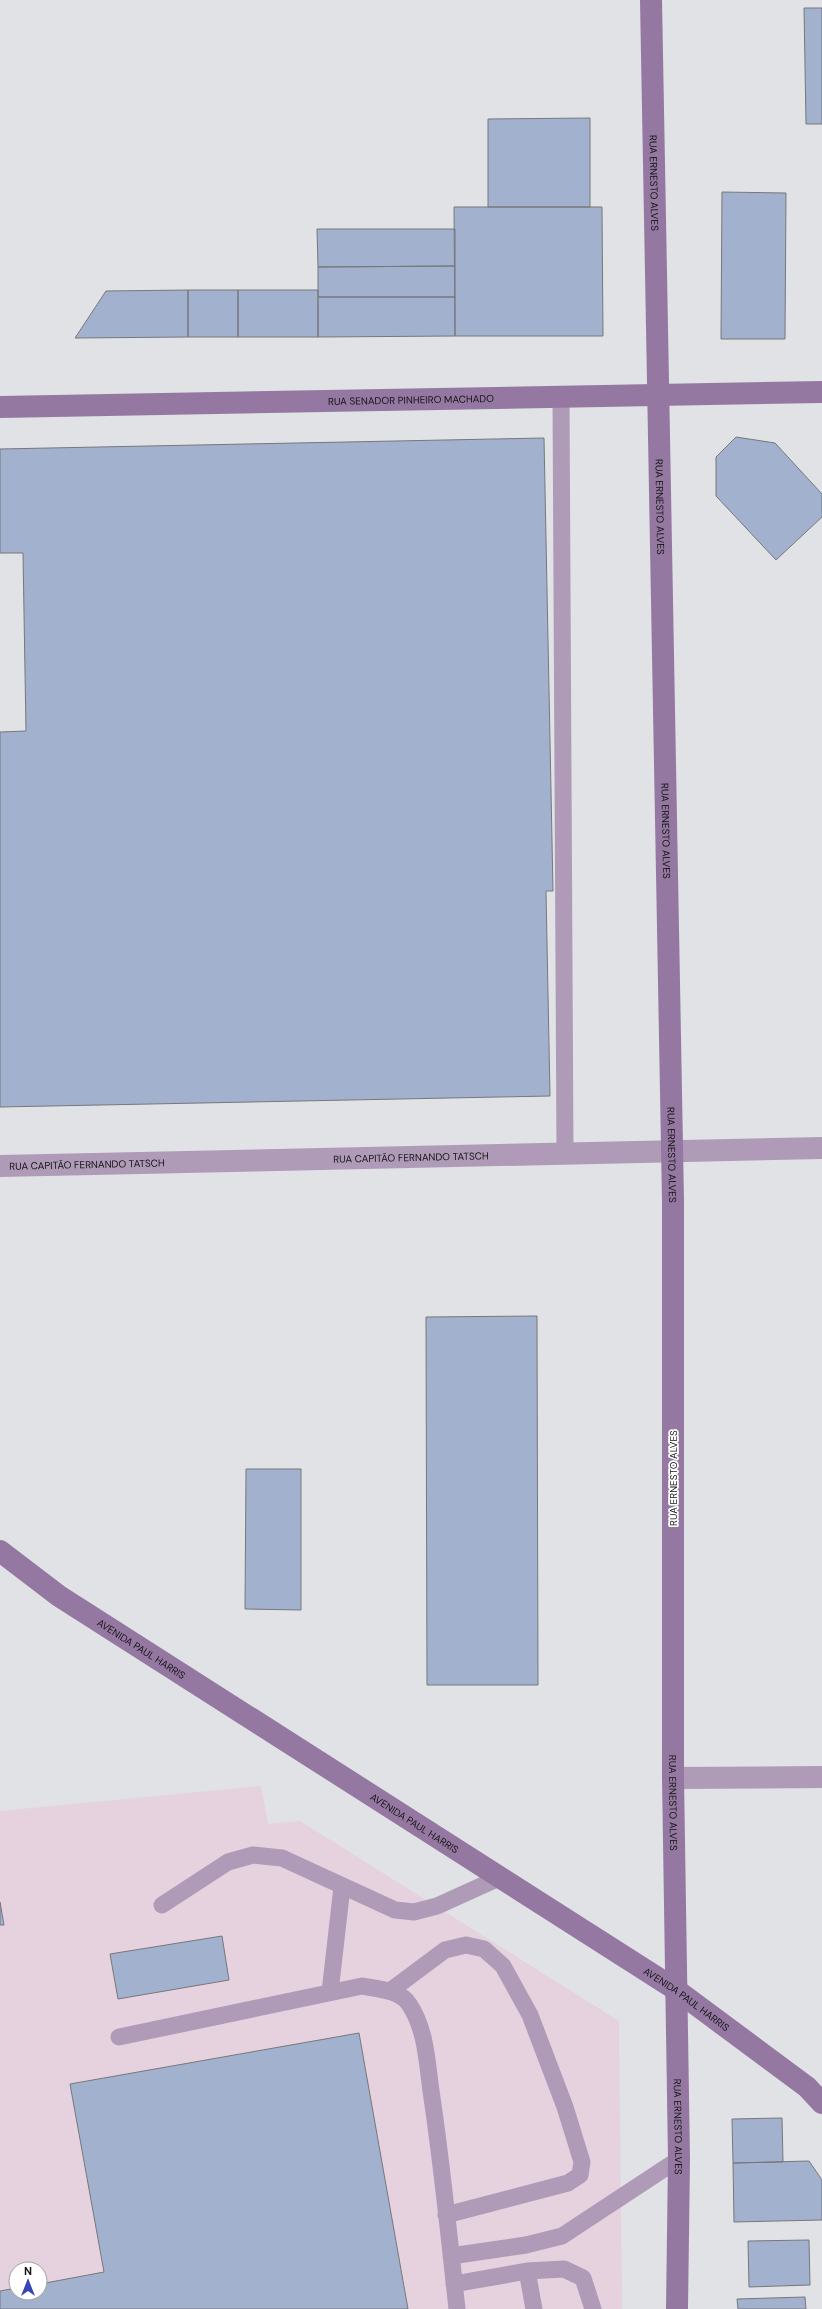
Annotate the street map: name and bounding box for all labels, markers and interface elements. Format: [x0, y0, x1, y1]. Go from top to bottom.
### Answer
street label: RUA ERNESTO ALVES [647, 135, 662, 231]
street label: RUA SENADOR PINHEIRO MACHADO [328, 391, 494, 408]
street label: RUA ERNESTO ALVES [653, 459, 668, 555]
street label: RUA ERNESTO ALVES [659, 783, 674, 879]
street label: RUA ERNESTO ALVES [665, 1107, 680, 1203]
street label: RUA CAPITÃO FERNANDO TATSCH [333, 1149, 489, 1165]
street label: RUA CAPITÃO FERNANDO TATSCH [9, 1156, 165, 1172]
street label: RUA ERNESTO ALVES [667, 1430, 680, 1526]
street label: AVENIDA PAUL HARRIS [95, 1616, 188, 1682]
street label: RUA ERNESTO ALVES [666, 1755, 681, 1851]
street label: AVENIDA PAUL HARRIS [368, 1790, 461, 1856]
street label: AVENIDA PAUL HARRIS [641, 1964, 732, 2034]
street label: RUA ERNESTO ALVES [671, 2079, 686, 2175]
north arrow [8, 2261, 48, 2301]
text: N [24, 2264, 32, 2278]

